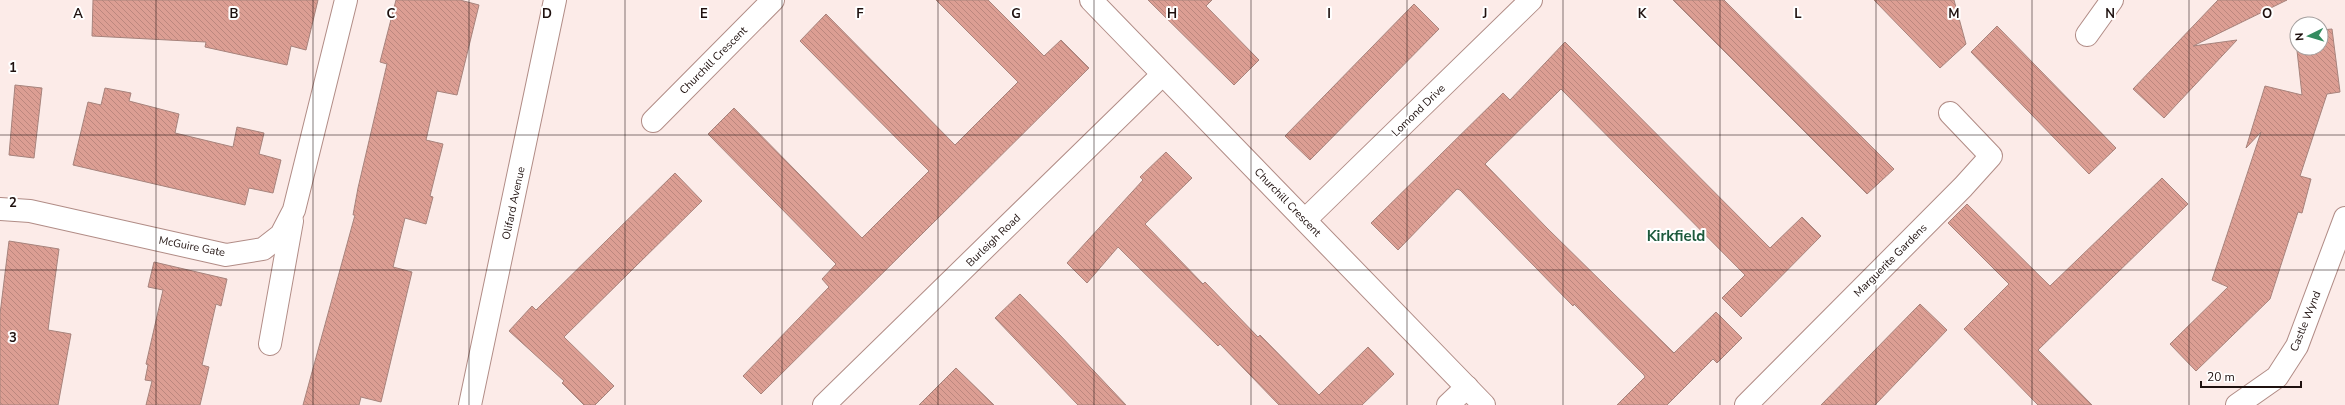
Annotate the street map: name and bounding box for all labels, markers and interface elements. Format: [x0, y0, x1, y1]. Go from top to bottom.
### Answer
text: A [73, 5, 83, 23]
text: B [230, 5, 239, 23]
text: C [387, 5, 396, 23]
text: D [542, 5, 552, 23]
text: E [700, 5, 708, 23]
text: F [856, 5, 864, 23]
text: G [1011, 5, 1021, 23]
text: H [1167, 5, 1177, 23]
text: I [1327, 5, 1331, 23]
text: J [1482, 5, 1487, 23]
text: K [1638, 5, 1647, 23]
text: L [1794, 5, 1802, 23]
text: M [1948, 5, 1960, 23]
text: N [2105, 5, 2115, 23]
text: O [2262, 5, 2272, 23]
north arrow [2289, 16, 2329, 56]
street label: Churchill Crescent [676, 23, 751, 98]
text: N [2292, 32, 2307, 42]
text: 1 [9, 59, 17, 77]
street label: Lomond Drive [1388, 81, 1449, 140]
street label: Olifard Avenue [498, 165, 529, 241]
street label: Churchill Crescent [1251, 165, 1324, 240]
text: 2 [9, 194, 17, 212]
street label: Burleigh Road [963, 211, 1024, 270]
street label: Marguerite Gardens [1850, 220, 1930, 300]
district label: Kirkfield [1647, 226, 1705, 246]
street label: McGuire Gate [157, 233, 226, 260]
street label: Castle Wynd [2286, 289, 2324, 354]
text: 3 [9, 329, 17, 347]
scale bar [2201, 363, 2301, 389]
text: 20 m [2207, 369, 2235, 385]

